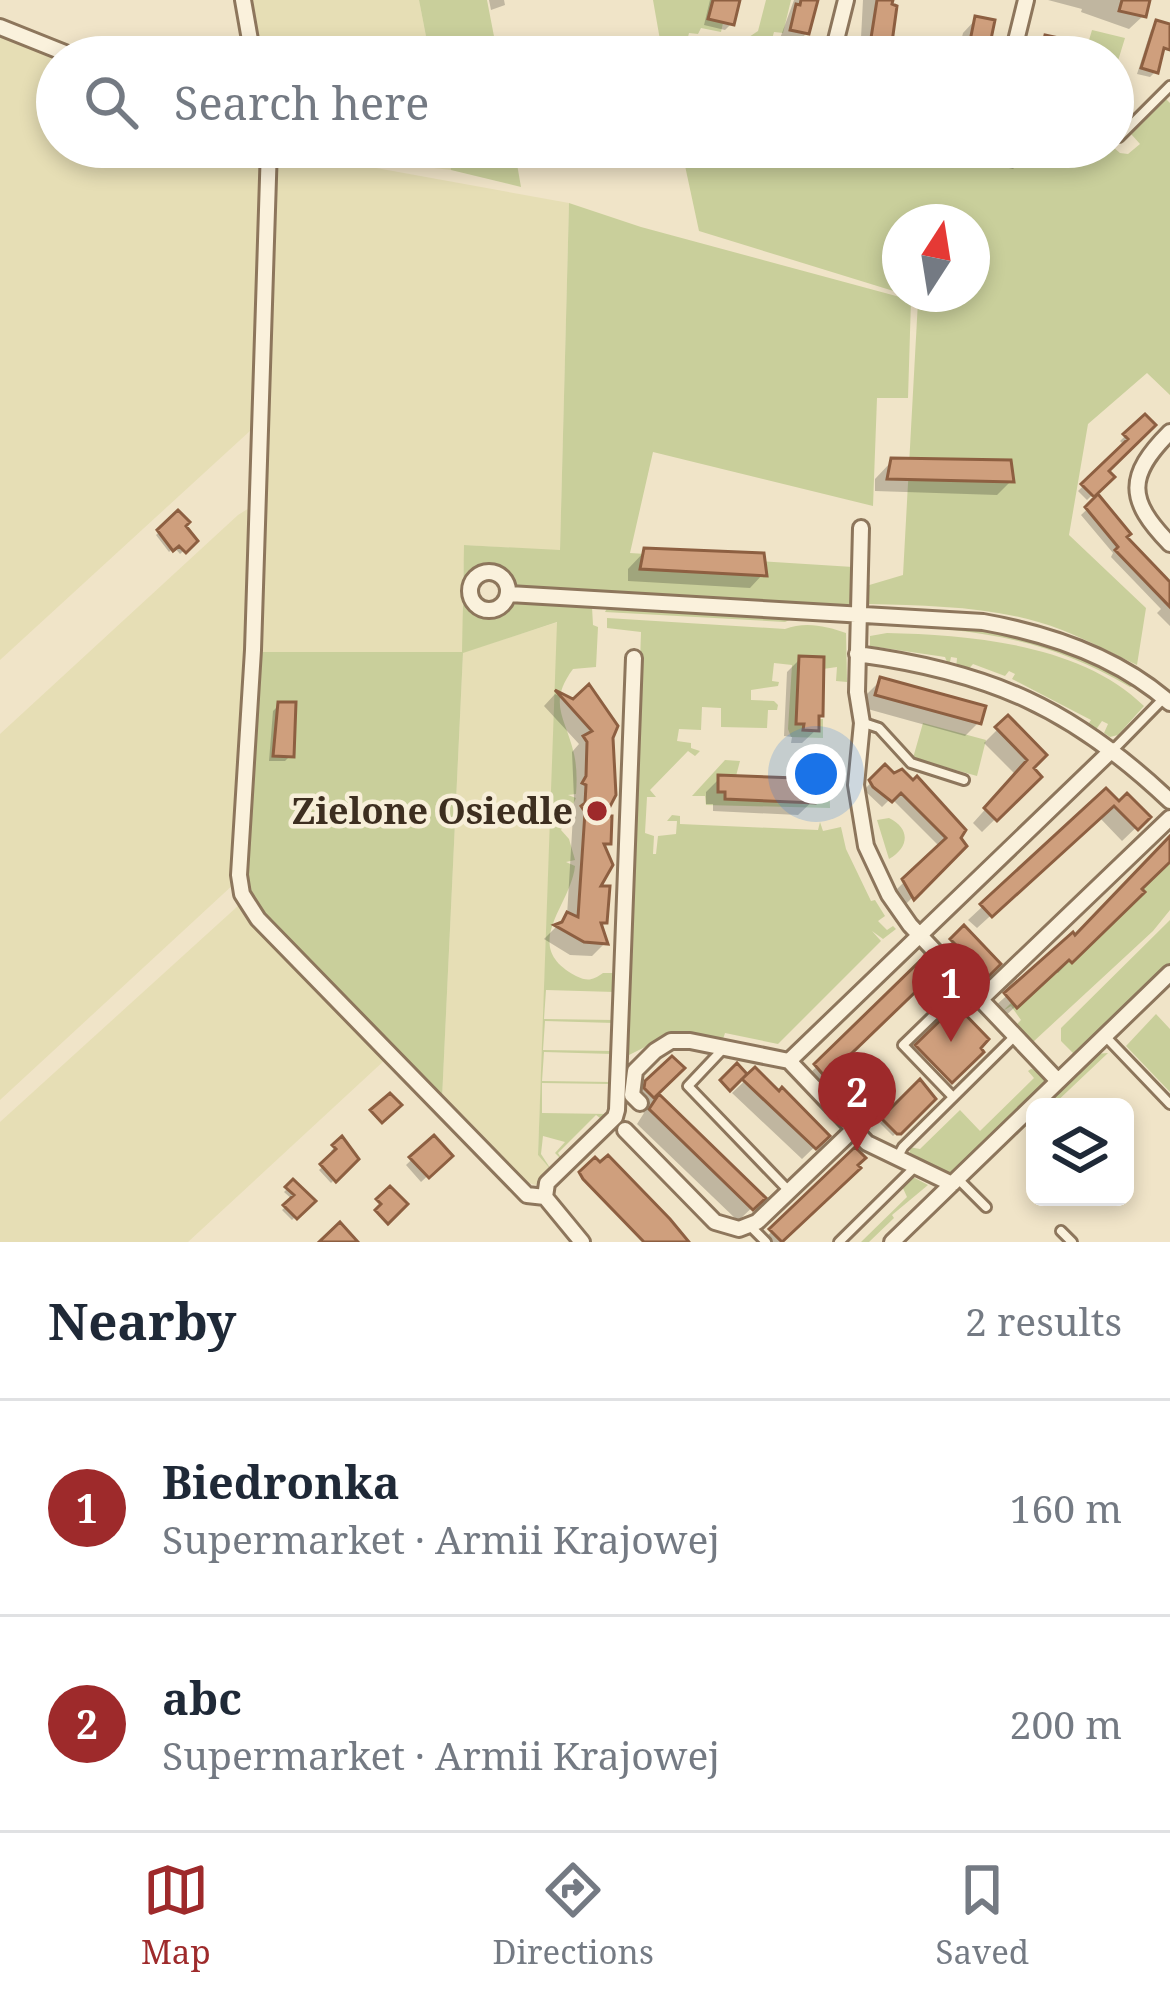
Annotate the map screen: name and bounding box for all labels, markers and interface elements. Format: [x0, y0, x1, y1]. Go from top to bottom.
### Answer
search box [36, 36, 1134, 168]
icon: search [78, 69, 144, 135]
text: Search here [174, 72, 429, 133]
north arrow [882, 204, 990, 312]
your location [786, 744, 846, 804]
place label: Zielone Osiedle [291, 786, 573, 835]
marker: Zielone Osiedle [584, 798, 610, 824]
pin: 1 [912, 943, 990, 1042]
pin: 2 [818, 1052, 896, 1151]
map controls [1026, 1098, 1134, 1206]
button: layers [1026, 1098, 1134, 1206]
text: Nearby [48, 1285, 236, 1355]
text: 2 results [965, 1294, 1122, 1347]
text: Biedronka [162, 1451, 400, 1512]
text: 1 [76, 1481, 98, 1534]
text: 160 m [1010, 1481, 1122, 1534]
text: Supermarket · Armii Krajowej [162, 1512, 720, 1565]
text: abc [162, 1667, 242, 1728]
text: 2 [76, 1697, 98, 1750]
text: 200 m [1010, 1697, 1122, 1750]
text: Supermarket · Armii Krajowej [162, 1728, 720, 1781]
tab: Map [141, 1857, 211, 1974]
tab: Directions [492, 1857, 654, 1974]
tab: Saved [936, 1857, 1029, 1974]

